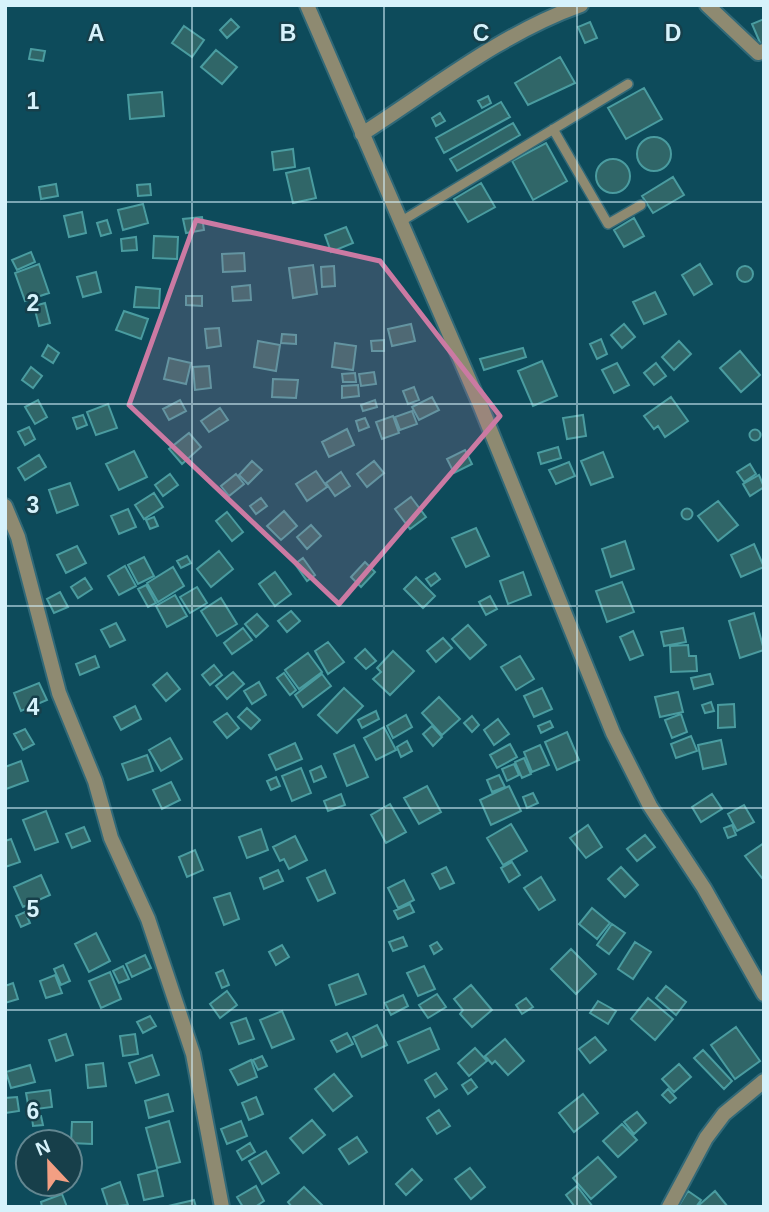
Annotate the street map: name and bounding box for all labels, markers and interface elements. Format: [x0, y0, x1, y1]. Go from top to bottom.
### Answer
text: A [88, 20, 104, 46]
text: B [280, 20, 296, 46]
text: C [473, 20, 489, 46]
text: D [665, 20, 681, 46]
text: 1 [27, 88, 40, 114]
text: 2 [27, 290, 39, 316]
text: 3 [27, 492, 39, 518]
text: 4 [27, 694, 40, 720]
text: 5 [27, 896, 40, 922]
text: 6 [27, 1098, 39, 1124]
north arrow [14, 1128, 84, 1198]
text: N [33, 1135, 53, 1160]

